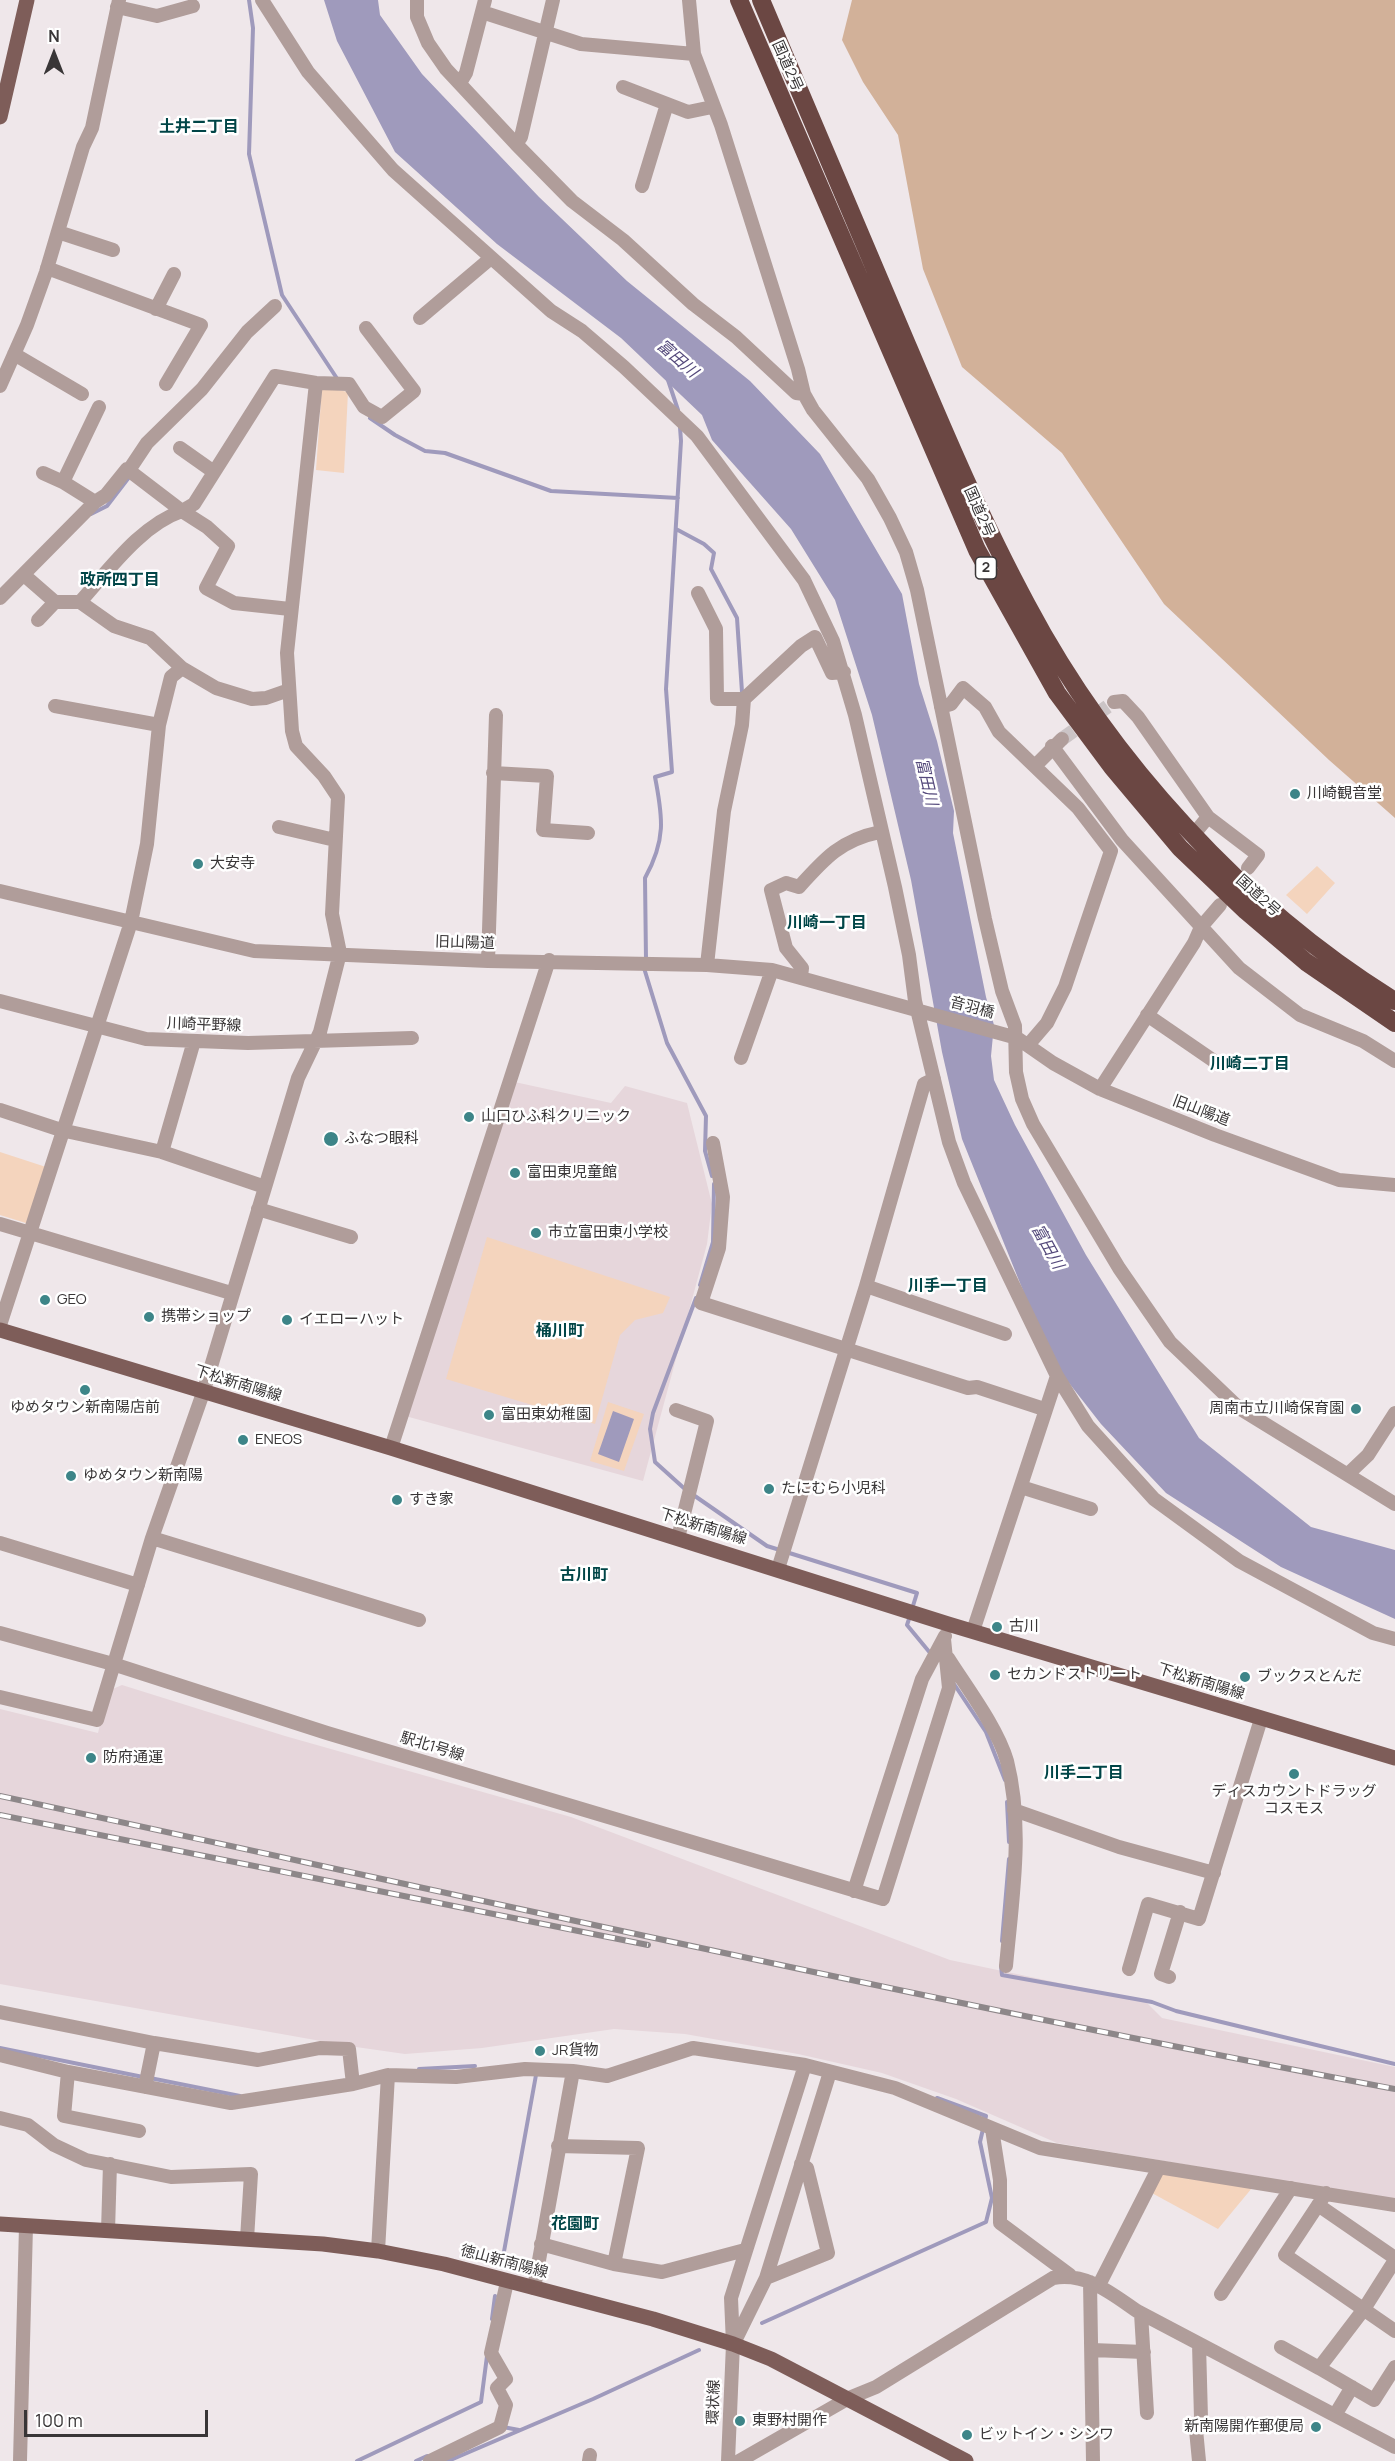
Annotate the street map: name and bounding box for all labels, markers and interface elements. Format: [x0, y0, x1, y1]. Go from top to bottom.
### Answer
north arrow [24, 24, 84, 84]
text: N [48, 25, 60, 47]
street label: 国道2号 [768, 38, 806, 94]
district label: 土井二丁目 [159, 118, 239, 138]
water label: 富田川 [653, 336, 701, 382]
street label: 国道2号 [960, 484, 998, 540]
road number: 2 [976, 557, 996, 579]
district label: 政所四丁目 [80, 571, 160, 591]
water label: 富田川 [911, 756, 941, 808]
place label: 川崎観音堂 [1307, 785, 1382, 803]
marker: 川崎観音堂 [1288, 787, 1302, 801]
place label: 大安寺 [210, 855, 255, 873]
marker: 大安寺 [191, 857, 205, 871]
street label: 国道2号 [1232, 871, 1284, 921]
district label: 川崎一丁目 [787, 914, 867, 934]
street label: 旧山陽道 [435, 933, 495, 953]
street label: 音羽橋 [948, 993, 996, 1023]
street label: 川崎平野線 [166, 1015, 242, 1035]
district label: 川崎二丁目 [1210, 1055, 1290, 1075]
street label: 旧山陽道 [1170, 1092, 1232, 1130]
place label: 山口ひふ科クリニック [481, 1108, 631, 1126]
marker: 山口ひふ科クリニック [462, 1110, 476, 1124]
marker: ふなつ眼科 [322, 1130, 340, 1148]
place label: ふなつ眼科 [344, 1130, 419, 1148]
place label: 富田東児童館 [527, 1164, 617, 1182]
marker: 富田東児童館 [508, 1166, 522, 1180]
water label: 富田川 [1027, 1221, 1067, 1273]
place label: 市立富田東小学校 [548, 1224, 668, 1242]
marker: 市立富田東小学校 [529, 1226, 543, 1240]
district label: 川手一丁目 [908, 1277, 988, 1297]
place label: GEO [57, 1291, 87, 1309]
marker: GEO [38, 1293, 52, 1307]
place label: 携帯ショップ [161, 1308, 251, 1326]
marker: 携帯ショップ [142, 1310, 156, 1324]
place label: イエローハット [299, 1311, 404, 1329]
marker: イエローハット [280, 1313, 294, 1327]
district label: 桶川町 [536, 1322, 584, 1342]
street label: 下松新南陽線 [192, 1362, 284, 1406]
marker: ゆめタウン新南陽店前 [78, 1383, 92, 1397]
place label: ゆめタウン新南陽店前 [10, 1399, 160, 1417]
place label: 周南市立川崎保育園 [1209, 1400, 1344, 1418]
marker: 周南市立川崎保育園 [1349, 1402, 1363, 1416]
place label: 富田東幼稚園 [501, 1406, 591, 1424]
marker: 富田東幼稚園 [482, 1408, 496, 1422]
place label: ENEOS [255, 1431, 302, 1449]
marker: ENEOS [236, 1433, 250, 1447]
place label: ゆめタウン新南陽 [83, 1467, 203, 1485]
marker: ゆめタウン新南陽 [64, 1469, 78, 1483]
place label: たにむら小児科 [781, 1480, 886, 1498]
marker: たにむら小児科 [762, 1482, 776, 1496]
place label: すき家 [409, 1491, 454, 1509]
marker: すき家 [390, 1493, 404, 1507]
street label: 下松新南陽線 [657, 1505, 749, 1549]
district label: 古川町 [560, 1566, 608, 1586]
place label: 古川 [1009, 1618, 1039, 1636]
marker: 古川 [990, 1620, 1004, 1634]
street label: 下松新南陽線 [1155, 1660, 1247, 1704]
place label: セカンドストリート [1007, 1666, 1142, 1684]
marker: セカンドストリート [988, 1668, 1002, 1682]
place label: ブックスとんだ [1257, 1668, 1362, 1686]
marker: ブックスとんだ [1238, 1670, 1252, 1684]
street label: 駅北1号線 [398, 1729, 466, 1765]
place label: 防府通運 [103, 1749, 163, 1767]
marker: 防府通運 [84, 1751, 98, 1765]
district label: 川手二丁目 [1044, 1764, 1124, 1784]
marker: ディスカウントドラッグ コスモス [1287, 1767, 1301, 1781]
place label: ディスカウントドラッグ コスモス [1212, 1783, 1376, 1818]
place label: JR貨物 [552, 2042, 598, 2060]
marker: JR貨物 [533, 2044, 547, 2058]
district label: 花園町 [551, 2215, 599, 2235]
street label: 徳山新南陽線 [458, 2242, 550, 2282]
street label: 環状線 [704, 2379, 724, 2425]
scale bar [27, 2398, 212, 2436]
text: 100 m [35, 2408, 83, 2432]
place label: 東野村開作 [752, 2412, 827, 2430]
marker: 東野村開作 [733, 2414, 747, 2428]
place label: 新南陽開作郵便局 [1184, 2418, 1304, 2436]
marker: 新南陽開作郵便局 [1309, 2420, 1323, 2434]
place label: ビットイン・シンワ [979, 2426, 1114, 2444]
marker: ビットイン・シンワ [960, 2428, 974, 2442]

